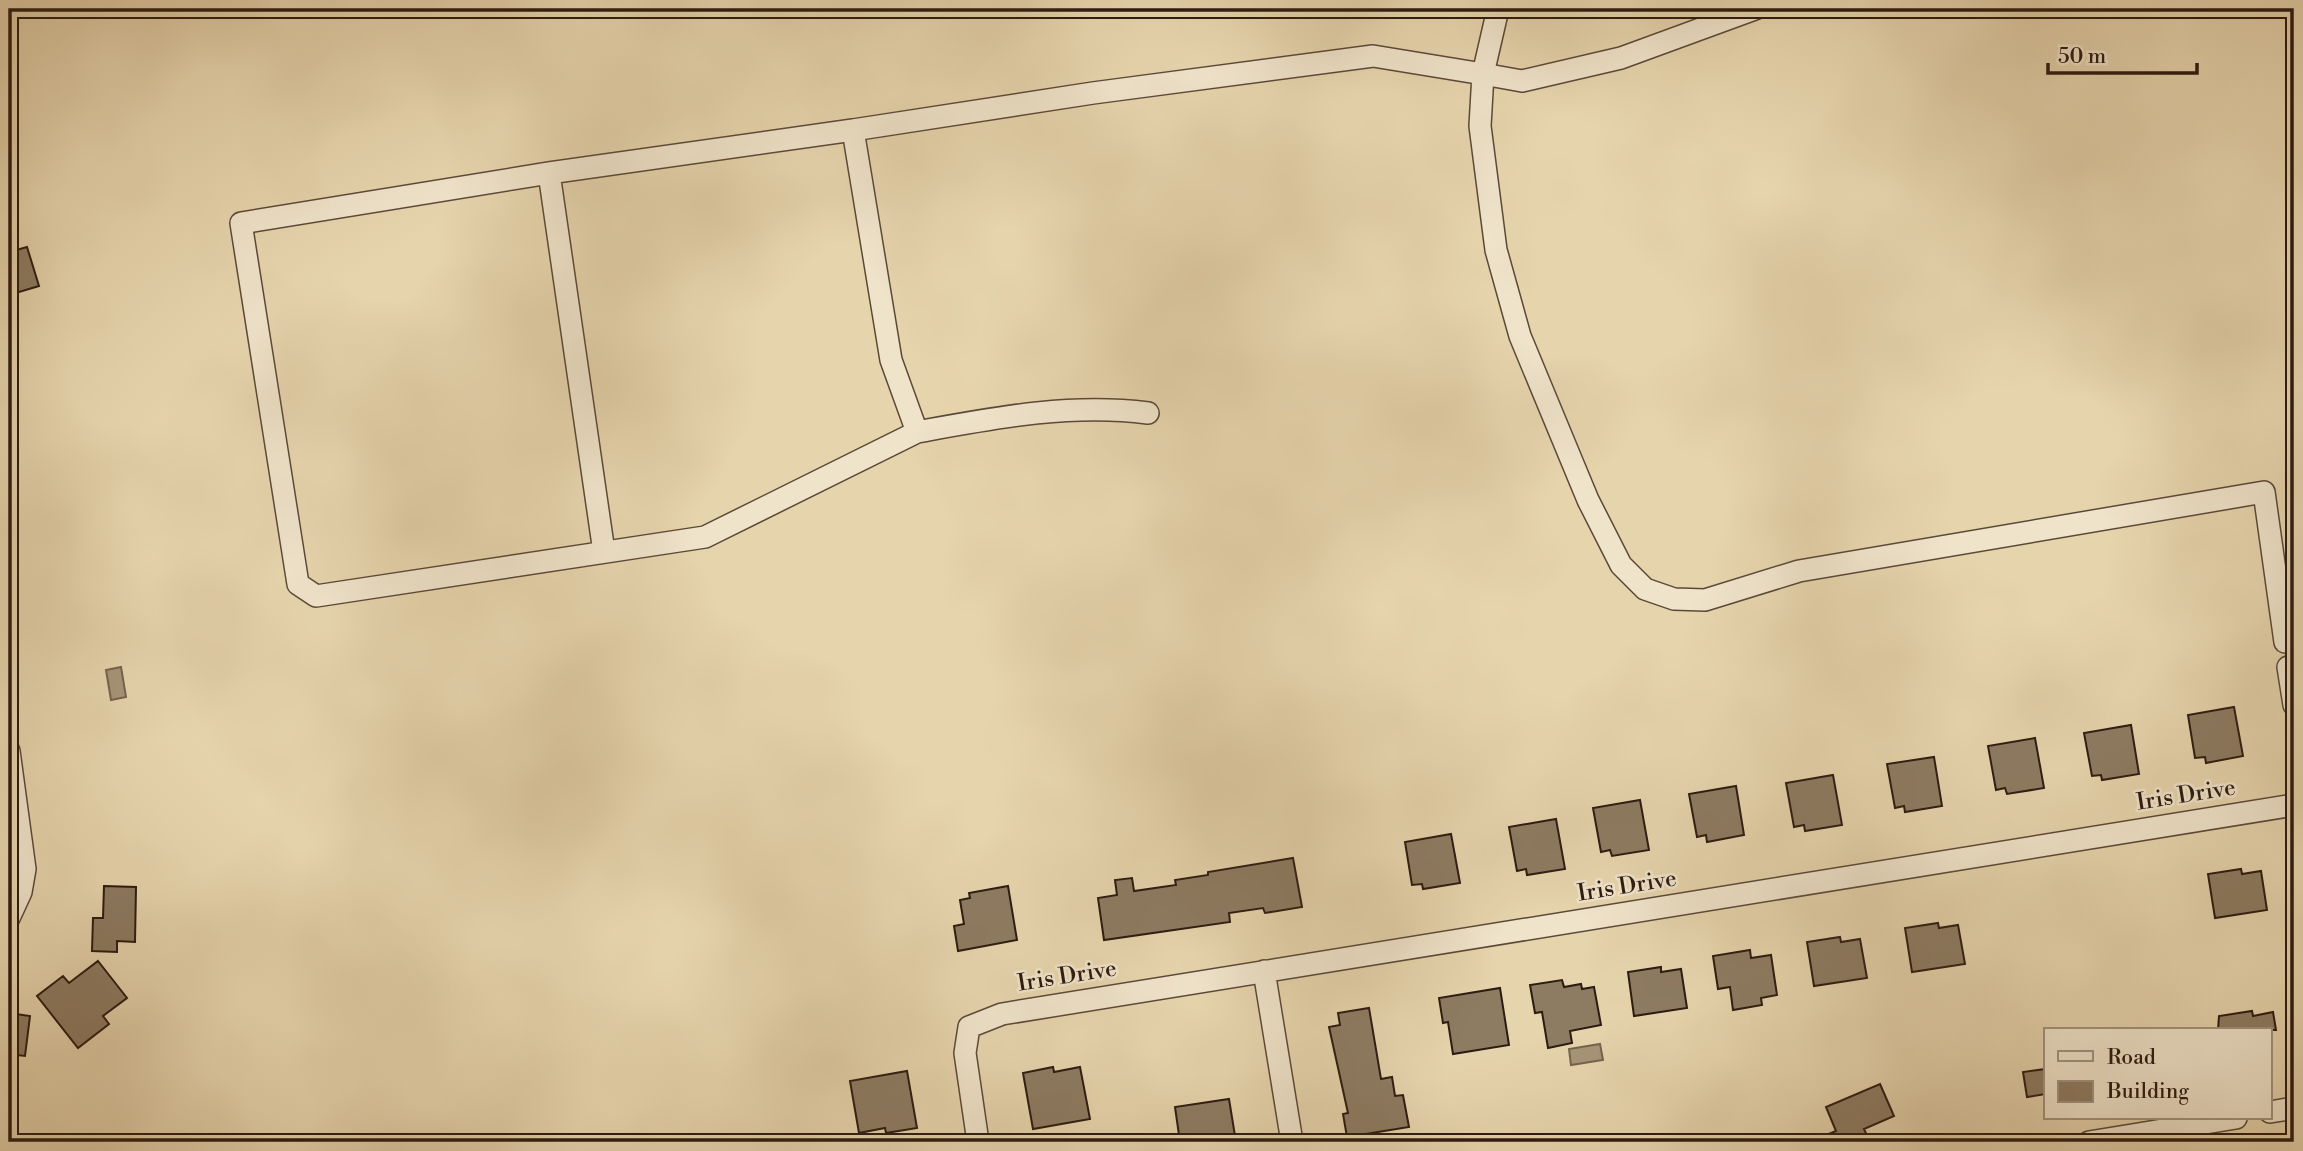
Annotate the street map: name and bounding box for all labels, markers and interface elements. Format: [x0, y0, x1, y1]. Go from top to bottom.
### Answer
scale bar [2048, 32, 2196, 76]
text: 50 m [2058, 44, 2106, 70]
street label: Iris Drive [2134, 773, 2238, 817]
street label: Iris Drive [1575, 864, 1679, 908]
street label: Iris Drive [1015, 954, 1119, 998]
legend [2044, 1028, 2272, 1120]
text: Road [2107, 1045, 2156, 1071]
text: Building [2106, 1079, 2189, 1105]

